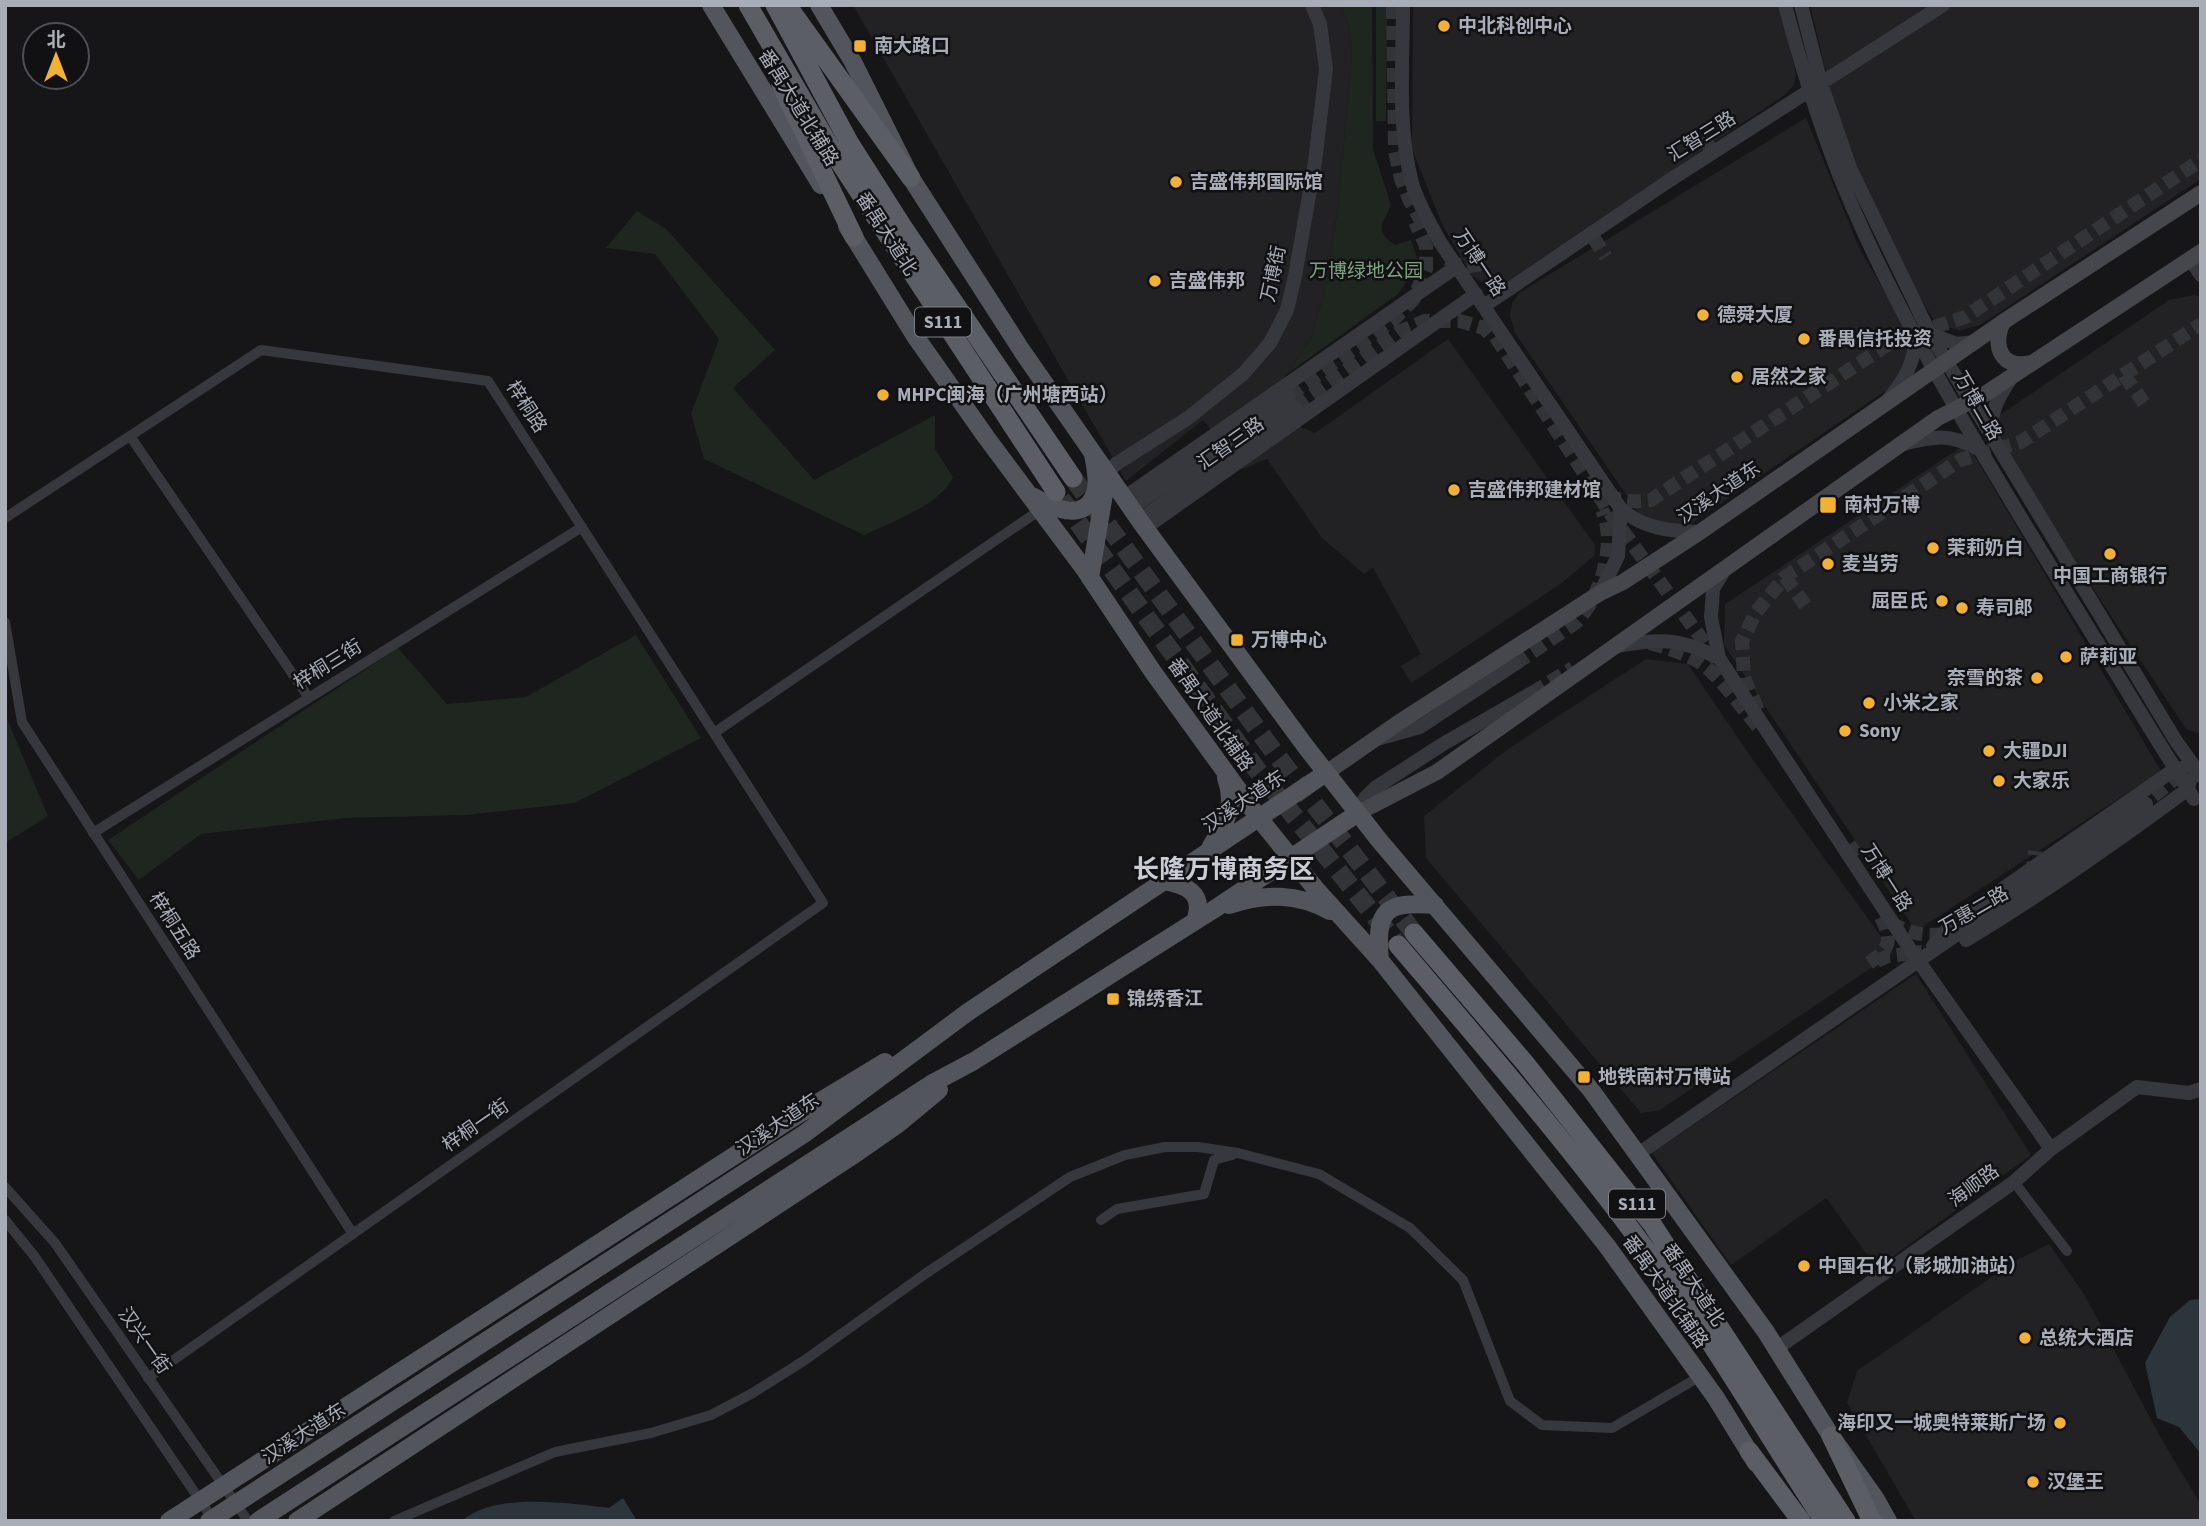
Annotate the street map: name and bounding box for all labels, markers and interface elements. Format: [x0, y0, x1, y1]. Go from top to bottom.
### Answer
place label: 中北科创中心 [1458, 13, 1572, 40]
marker: 中北科创中心 [1436, 18, 1452, 34]
north arrow [21, 21, 91, 91]
text: 北 [46, 27, 66, 54]
place label: 南大路口 [874, 33, 950, 60]
marker: 南大路口 [852, 38, 868, 54]
street label: 番禺大道北辅路 [751, 44, 845, 172]
street label: 汇智三路 [1663, 105, 1741, 169]
place label: 吉盛伟邦国际馆 [1190, 169, 1323, 196]
marker: 吉盛伟邦国际馆 [1168, 174, 1184, 190]
street label: 番禺大道北 [849, 187, 923, 281]
street label: 万博一路 [1447, 224, 1511, 302]
street label: 万博街 [1255, 243, 1293, 305]
park label: 万博绿地公园 [1309, 258, 1423, 285]
place label: 吉盛伟邦 [1169, 268, 1245, 295]
marker: 吉盛伟邦 [1147, 273, 1163, 289]
place label: 德舜大厦 [1717, 302, 1793, 329]
marker: 德舜大厦 [1695, 307, 1711, 323]
road number: S111 [915, 308, 971, 336]
place label: 番禺信托投资 [1818, 326, 1932, 353]
marker: 番禺信托投资 [1796, 331, 1812, 347]
place label: 居然之家 [1751, 364, 1827, 391]
street label: 万博二路 [1946, 366, 2008, 446]
marker: 居然之家 [1729, 369, 1745, 385]
street label: 梓桐路 [499, 376, 553, 438]
place label: MHPC闽海（广州塘西站） [897, 382, 1118, 409]
marker: MHPC闽海（广州塘西站） [875, 387, 891, 403]
street label: 汇智三路 [1192, 411, 1270, 477]
street label: 汉溪大道东 [1672, 455, 1766, 531]
place label: 吉盛伟邦建材馆 [1468, 477, 1601, 504]
marker: 吉盛伟邦建材馆 [1446, 482, 1462, 498]
place label: 南村万博 [1844, 492, 1920, 519]
marker: 南村万博 [1818, 495, 1838, 515]
place label: 茉莉奶白 [1947, 535, 2023, 562]
marker: 茉莉奶白 [1925, 540, 1941, 556]
marker: 中国工商银行 [2102, 546, 2118, 562]
place label: 麦当劳 [1842, 551, 1899, 578]
marker: 麦当劳 [1820, 556, 1836, 572]
place label: 中国工商银行 [2053, 563, 2167, 590]
place label: 屈臣氏 [1871, 588, 1928, 615]
marker: 屈臣氏 [1934, 593, 1950, 609]
place label: 寿司郎 [1976, 595, 2033, 622]
marker: 寿司郎 [1954, 600, 1970, 616]
place label: 万博中心 [1251, 627, 1327, 654]
marker: 万博中心 [1229, 632, 1245, 648]
street label: 梓桐三街 [289, 633, 367, 697]
place label: 萨莉亚 [2080, 644, 2137, 671]
marker: 萨莉亚 [2058, 649, 2074, 665]
street label: 番禺大道北辅路 [1161, 653, 1259, 777]
place label: 奈雪的茶 [1947, 665, 2023, 692]
marker: 奈雪的茶 [2029, 670, 2045, 686]
place label: 小米之家 [1883, 690, 1959, 717]
marker: 小米之家 [1861, 695, 1877, 711]
place label: Sony [1859, 718, 1901, 745]
marker: Sony [1837, 723, 1853, 739]
place label: 大疆DJI [2003, 738, 2067, 765]
marker: 大疆DJI [1981, 743, 1997, 759]
street label: 汉溪大道东 [1197, 764, 1291, 840]
place label: 大家乐 [2013, 768, 2070, 795]
marker: 大家乐 [1991, 773, 2007, 789]
street label: 万博一路 [1854, 839, 1918, 917]
district label: 长隆万博商务区 [1133, 851, 1315, 888]
street label: 万惠二路 [1934, 880, 2014, 942]
street label: 梓桐五路 [142, 887, 206, 965]
place label: 锦绣香江 [1127, 986, 1203, 1013]
marker: 锦绣香江 [1105, 991, 1121, 1007]
place label: 地铁南村万博站 [1598, 1064, 1731, 1091]
marker: 地铁南村万博站 [1576, 1069, 1592, 1085]
street label: 汉溪大道东 [731, 1087, 825, 1163]
street label: 梓桐一街 [437, 1093, 515, 1159]
street label: 海顺路 [1943, 1158, 2005, 1214]
road number: S111 [1609, 1190, 1665, 1218]
street label: 番禺大道北辅路 [1616, 1230, 1714, 1354]
street label: 番禺大道北 [1655, 1238, 1731, 1332]
place label: 中国石化（影城加油站） [1818, 1253, 2027, 1280]
marker: 中国石化（影城加油站） [1796, 1258, 1812, 1274]
street label: 汉兴一街 [111, 1302, 177, 1380]
place label: 总统大酒店 [2039, 1325, 2134, 1352]
marker: 总统大酒店 [2017, 1330, 2033, 1346]
street label: 汉溪大道东 [257, 1397, 351, 1471]
place label: 海印又一城奥特莱斯广场 [1837, 1410, 2046, 1437]
marker: 海印又一城奥特莱斯广场 [2052, 1415, 2068, 1431]
place label: 汉堡王 [2047, 1469, 2104, 1496]
marker: 汉堡王 [2025, 1474, 2041, 1490]

